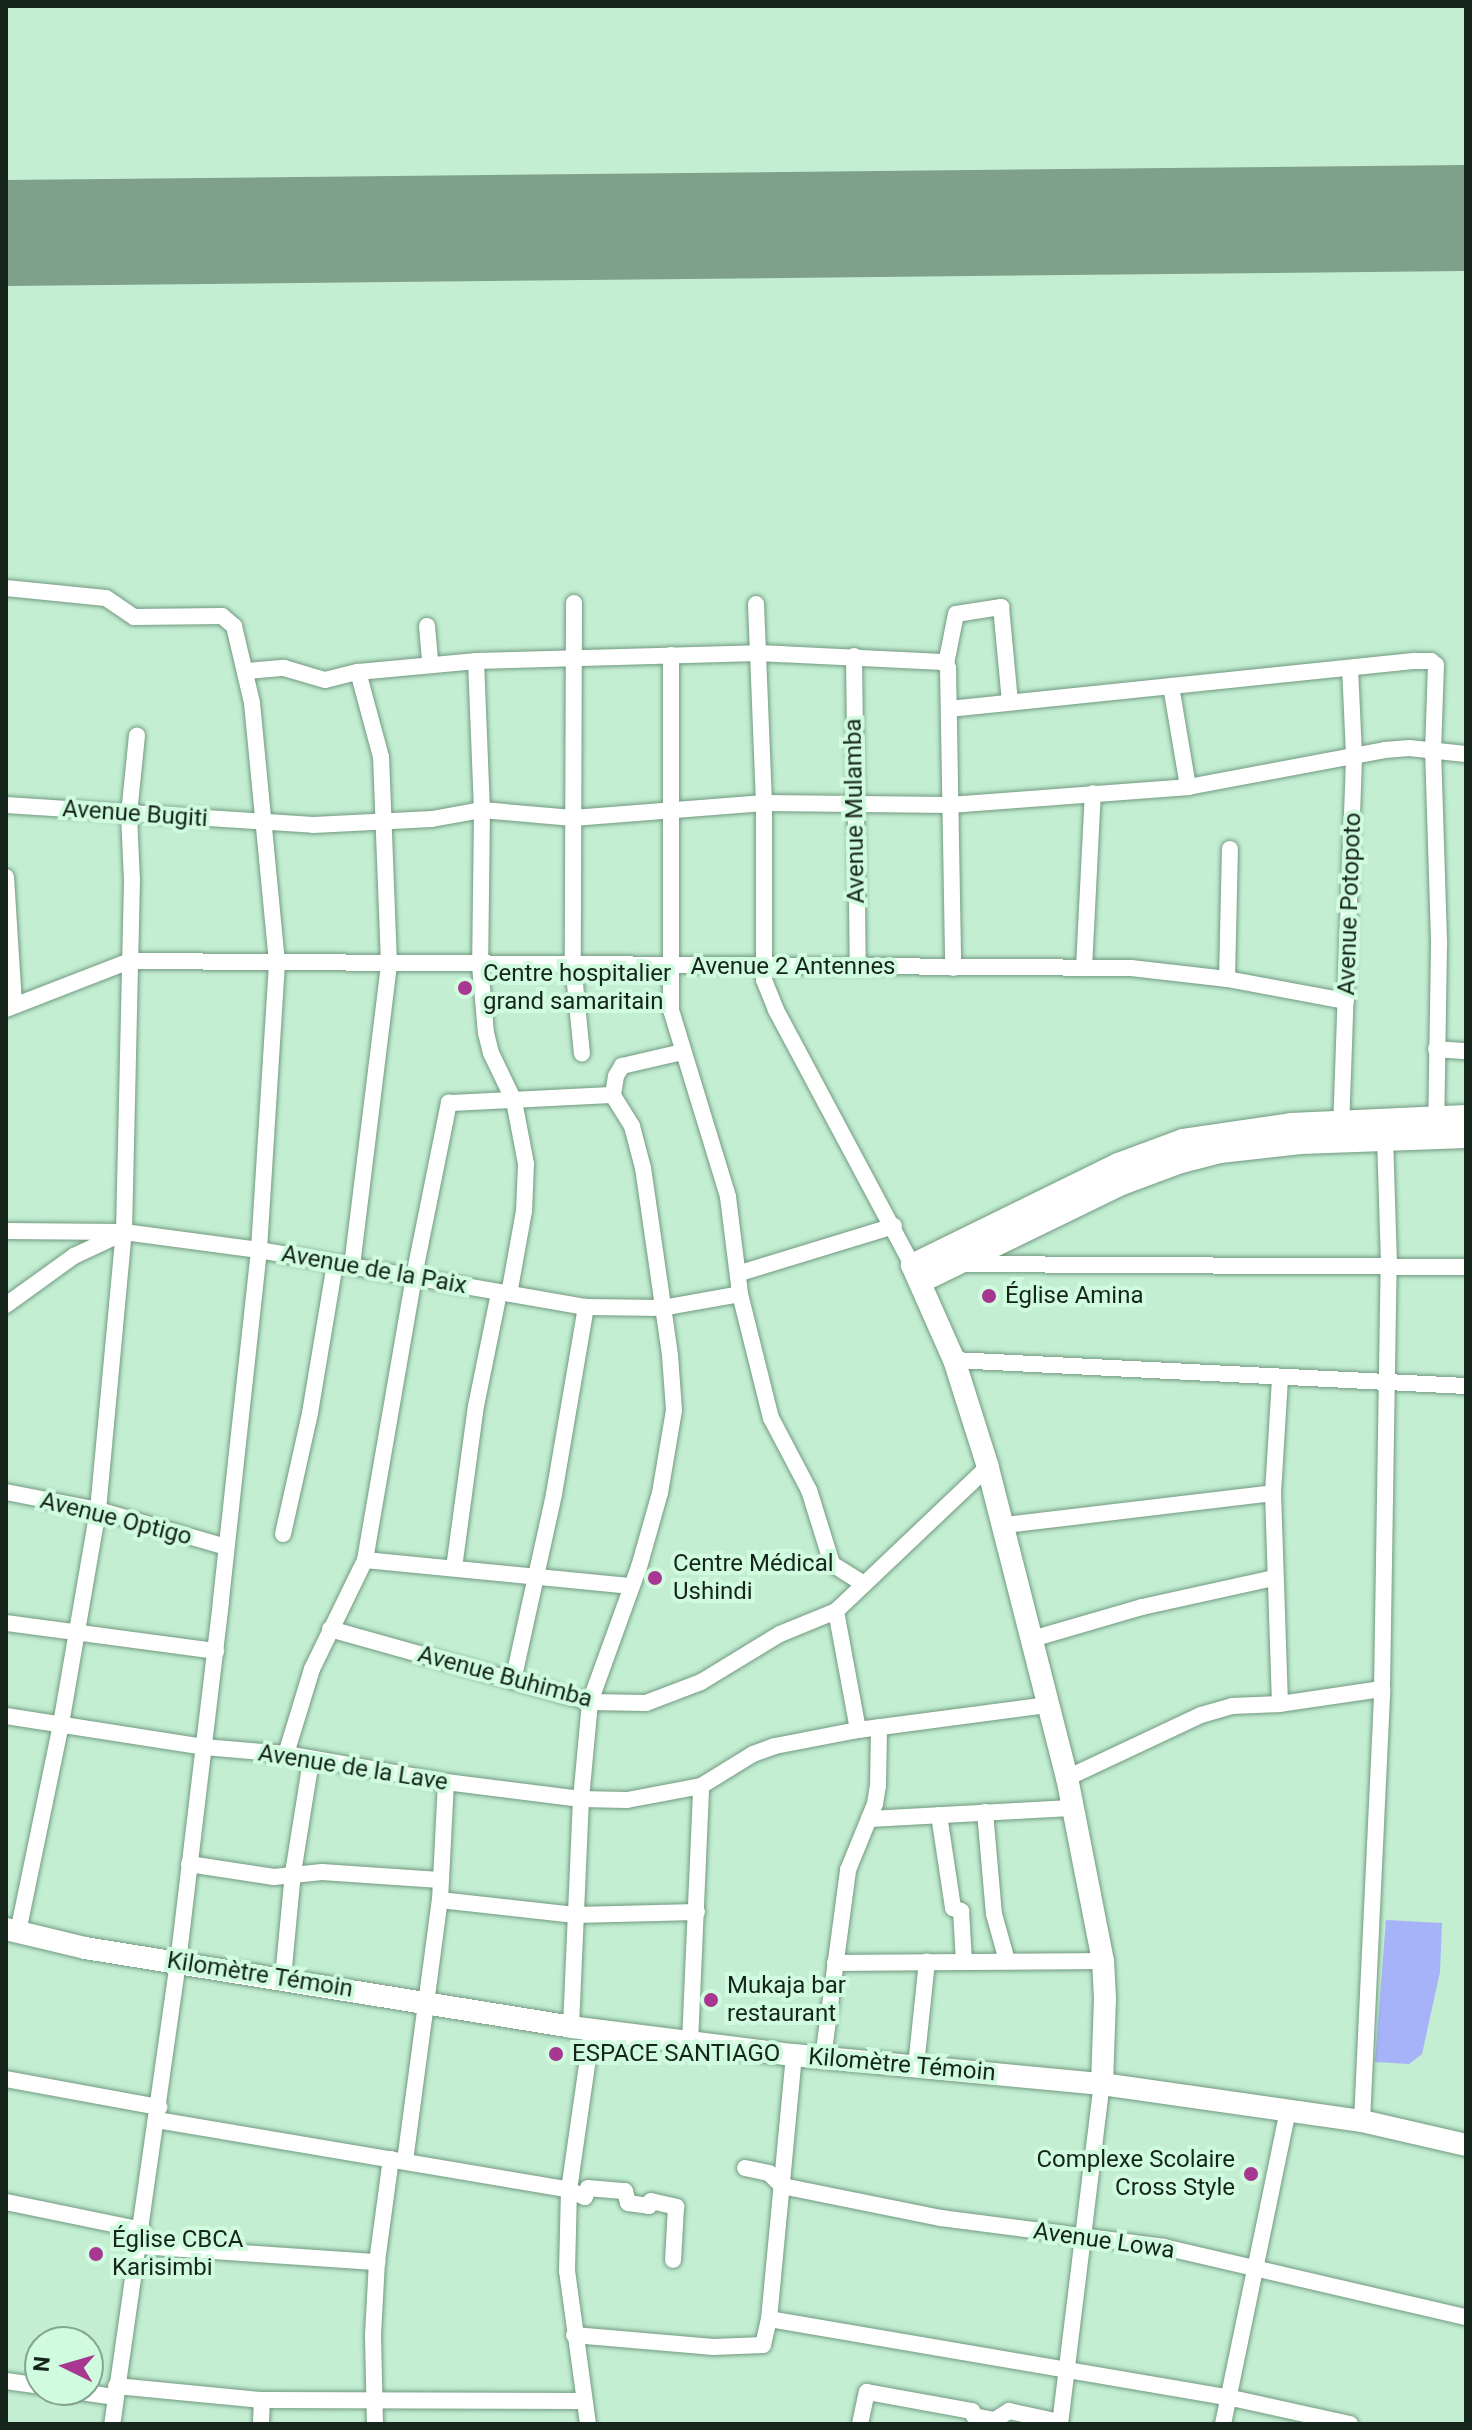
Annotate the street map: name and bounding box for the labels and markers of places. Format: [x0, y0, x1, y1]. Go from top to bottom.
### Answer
place label: Centre hospitalier grand samaritain [483, 960, 671, 1016]
marker: Centre hospitalier grand samaritain [454, 977, 476, 999]
place label: Église Amina [1005, 1282, 1143, 1310]
marker: Église Amina [980, 1287, 998, 1305]
place label: Centre Médical Ushindi [673, 1550, 834, 1606]
marker: Centre Médical Ushindi [644, 1567, 666, 1589]
place label: Mukaja bar restaurant [727, 1972, 846, 2028]
marker: Mukaja bar restaurant [702, 1991, 720, 2009]
place label: ESPACE SANTIAGO [572, 2040, 780, 2068]
marker: ESPACE SANTIAGO [547, 2045, 565, 2063]
place label: Complexe Scolaire Cross Style [1036, 2146, 1235, 2202]
marker: Complexe Scolaire Cross Style [1242, 2165, 1260, 2183]
place label: Église CBCA Karisimbi [112, 2226, 243, 2282]
marker: Église CBCA Karisimbi [87, 2245, 105, 2263]

